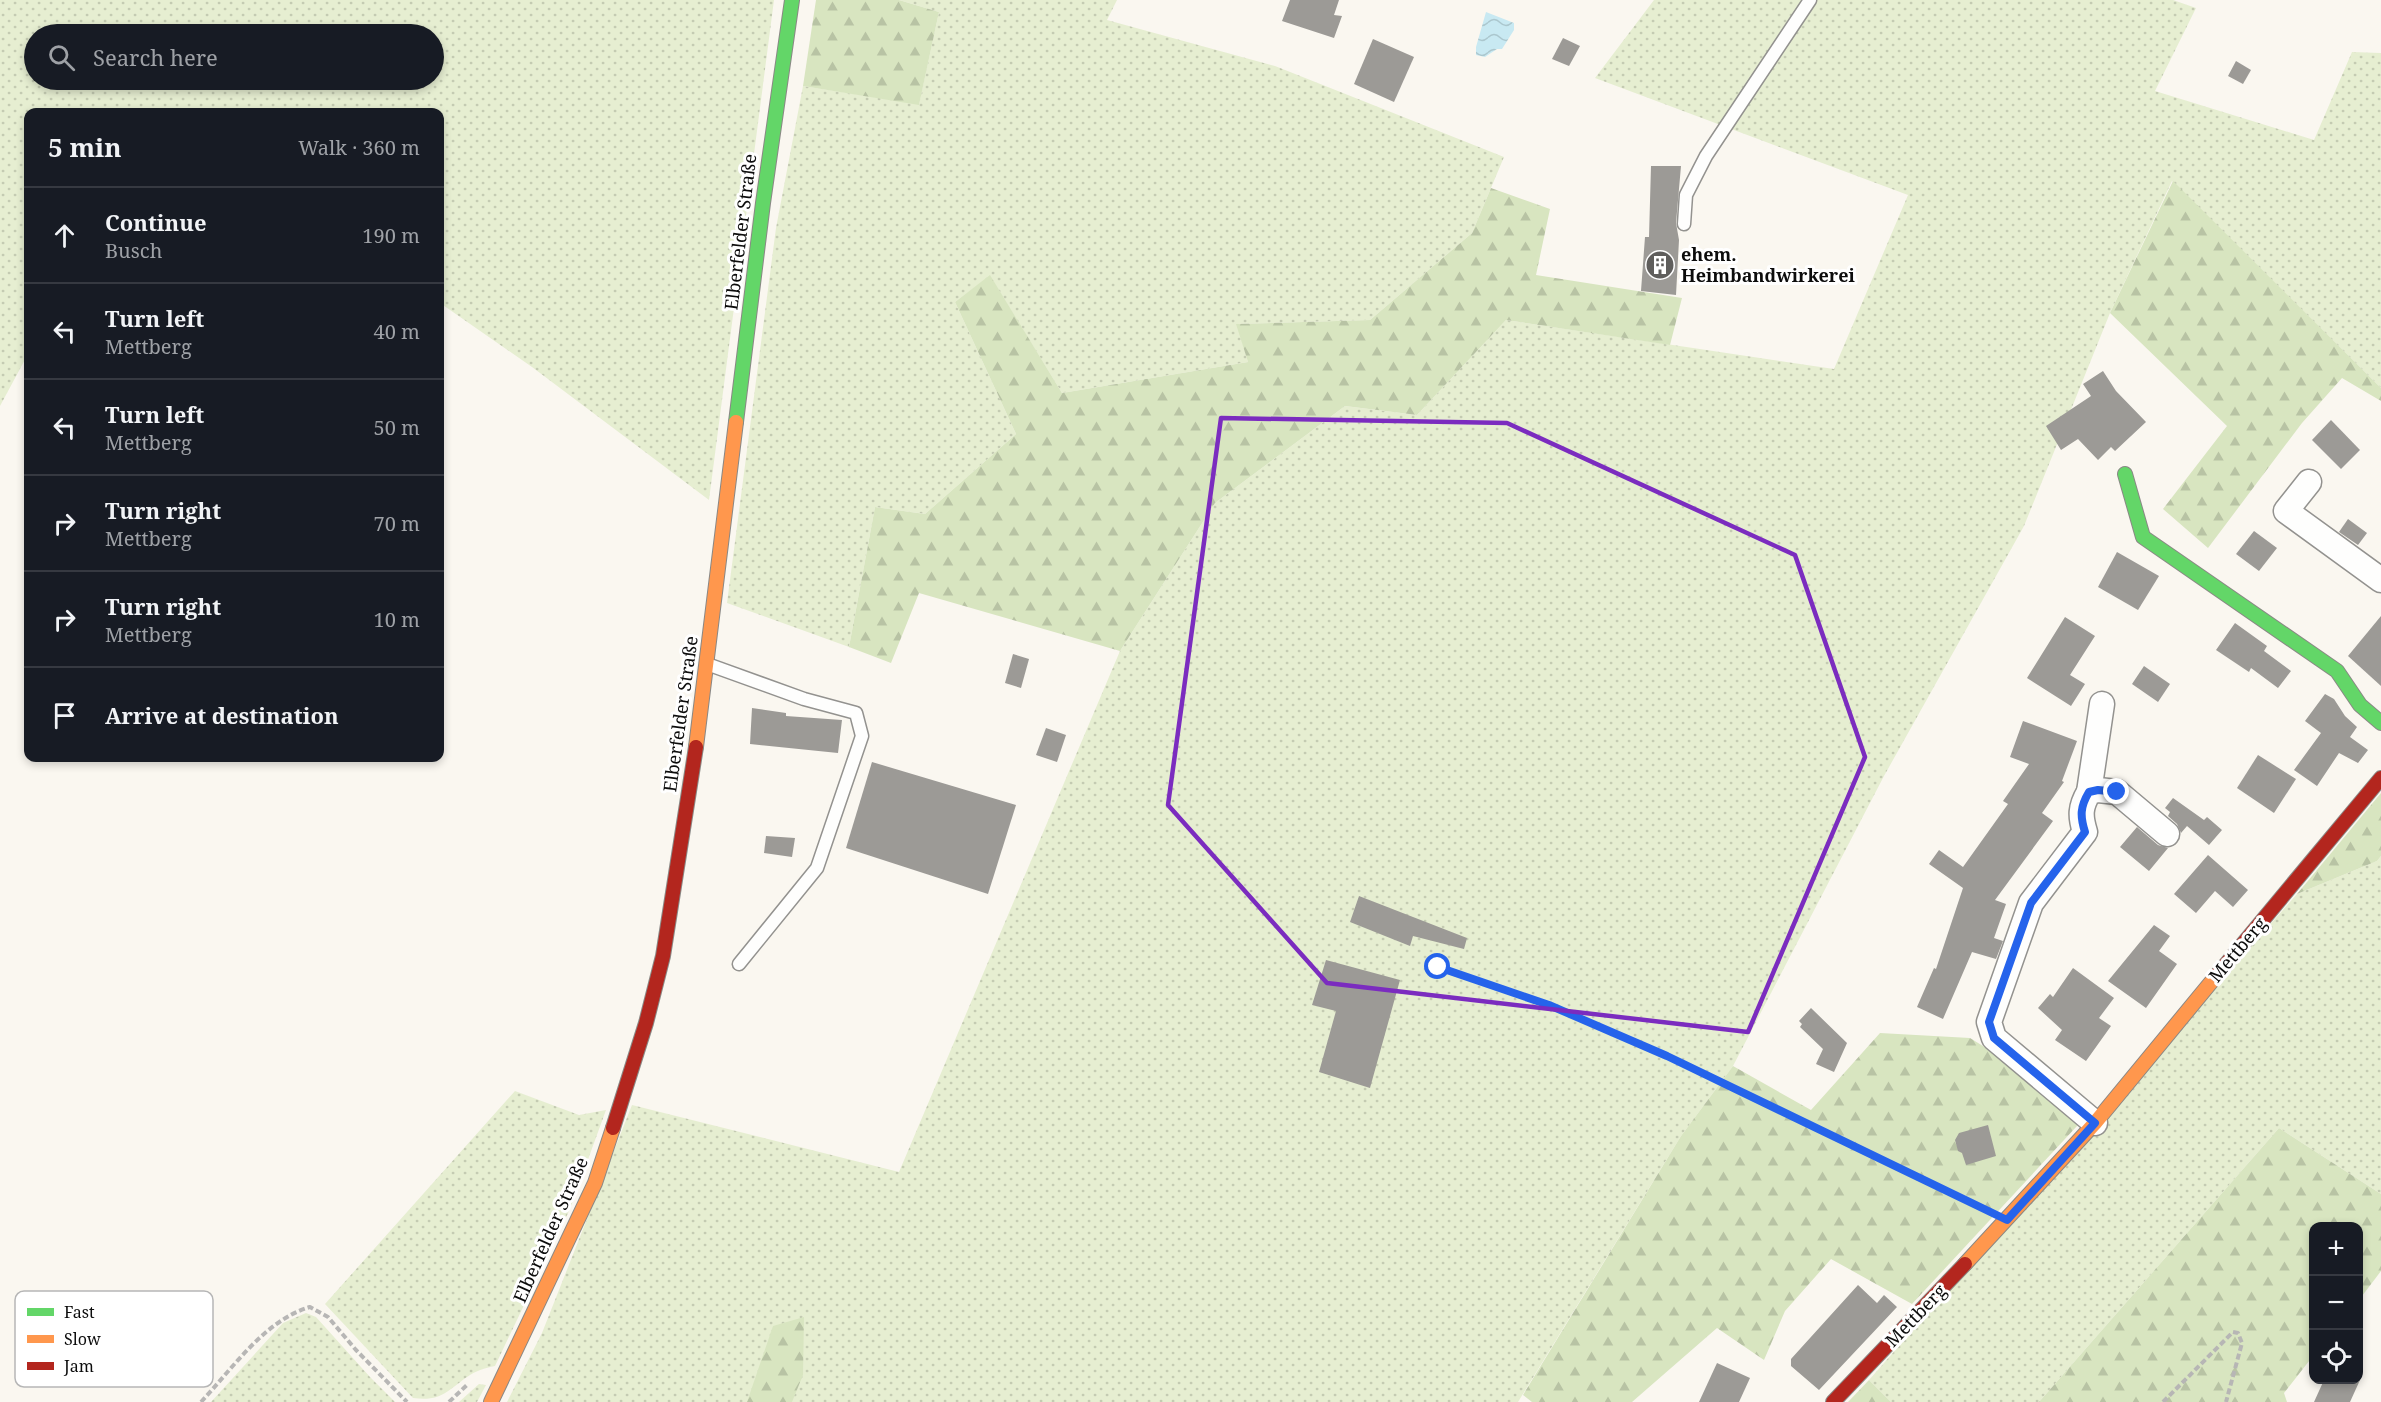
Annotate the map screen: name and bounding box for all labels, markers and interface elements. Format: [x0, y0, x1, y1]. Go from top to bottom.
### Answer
search box [24, 24, 444, 90]
icon: search [45, 41, 78, 74]
text: Search here [93, 42, 218, 72]
text: 5 min [48, 129, 122, 165]
text: Walk · 360 m [298, 134, 420, 161]
street label: Elberfelder Straße [719, 152, 762, 311]
text: Continue [105, 207, 207, 237]
icon: ahead [48, 219, 81, 252]
text: 190 m [362, 222, 420, 249]
text: Busch [105, 237, 162, 264]
place label: ehem. Heimbandwirkerei [1681, 242, 1856, 287]
building icon: ehem. Heimbandwirkerei [1644, 249, 1676, 281]
text: Turn left [105, 303, 204, 333]
icon: left [48, 315, 81, 348]
text: 40 m [374, 318, 420, 345]
text: Mettberg [105, 333, 192, 360]
text: Turn left [105, 399, 204, 429]
icon: left [48, 411, 81, 444]
text: 50 m [374, 414, 420, 441]
text: Mettberg [105, 429, 192, 456]
text: Turn right [105, 495, 221, 525]
icon: right [48, 507, 81, 540]
text: 70 m [374, 510, 420, 537]
text: Mettberg [105, 525, 192, 552]
text: Turn right [105, 591, 221, 621]
icon: right [48, 603, 81, 636]
text: 10 m [374, 606, 420, 633]
text: Mettberg [105, 621, 192, 648]
street label: Elberfelder Straße [657, 634, 703, 793]
icon: arrive [48, 699, 81, 732]
text: Arrive at destination [105, 700, 339, 730]
route end [2103, 778, 2129, 804]
street label: Mettberg [2203, 912, 2272, 987]
route start [1424, 953, 1450, 979]
street label: Elberfelder Straße [507, 1153, 593, 1306]
map controls [2309, 1222, 2363, 1384]
button: + [2309, 1222, 2363, 1276]
button: − [2309, 1276, 2363, 1330]
street label: Mettberg [1880, 1279, 1951, 1352]
legend [15, 1291, 213, 1387]
text: Fast [64, 1301, 95, 1323]
text: Slow [64, 1328, 101, 1350]
button: locate [2309, 1330, 2363, 1384]
text: Jam [63, 1355, 94, 1377]

